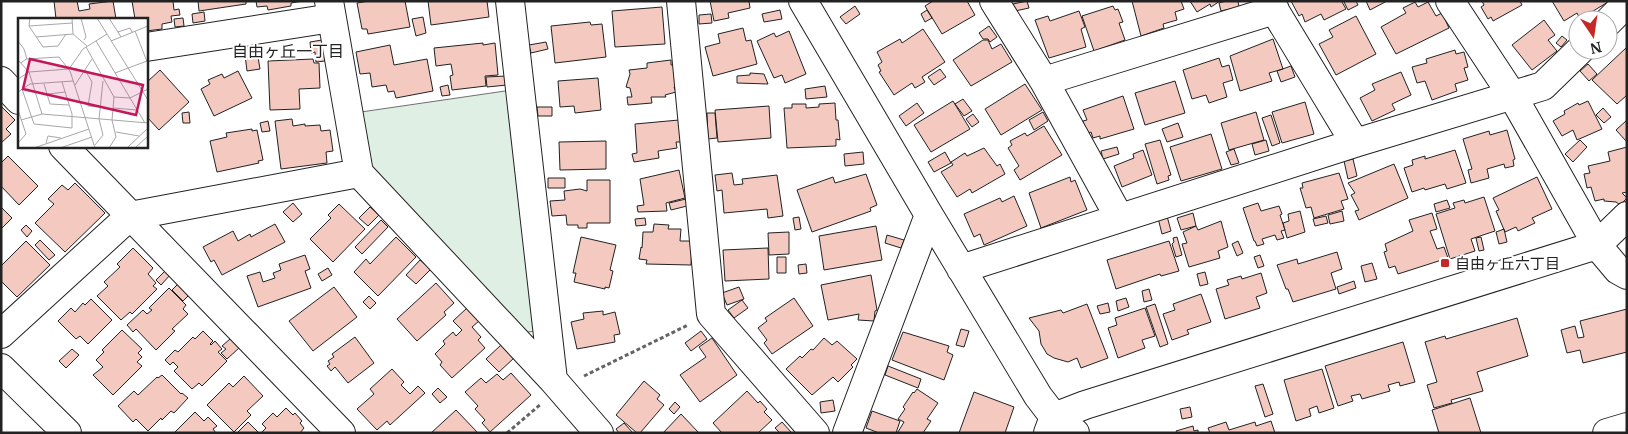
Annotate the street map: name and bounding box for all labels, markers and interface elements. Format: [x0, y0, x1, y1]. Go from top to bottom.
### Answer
north arrow [1568, 10, 1618, 60]
inset map [18, 18, 148, 148]
text: N [1589, 38, 1603, 58]
district label: 自由ヶ丘一丁目 [232, 41, 344, 61]
place label: 自由ヶ丘六丁目 [1455, 254, 1560, 273]
marker: 自由ヶ丘六丁目 [1439, 257, 1451, 269]

